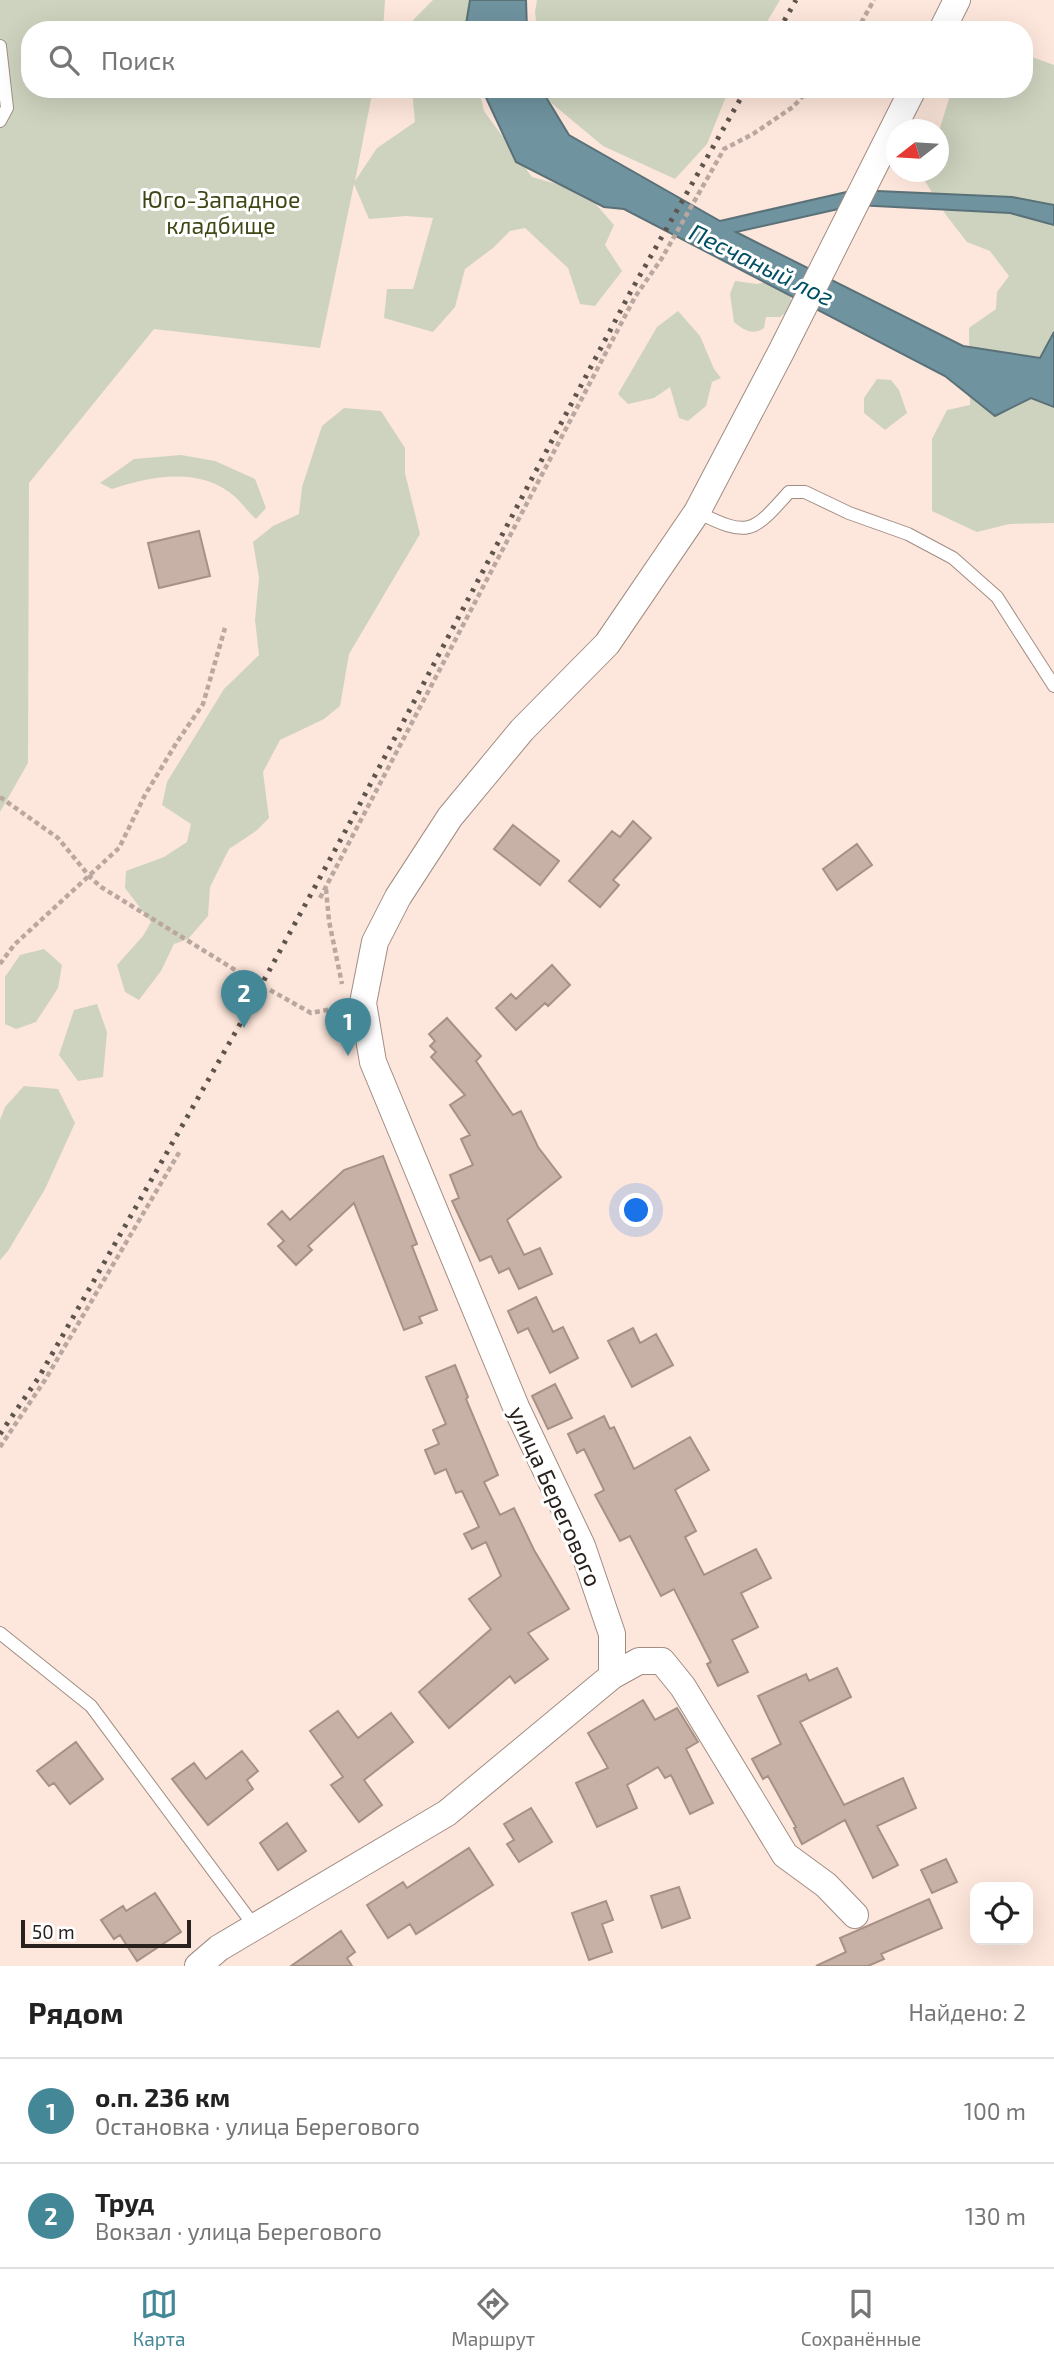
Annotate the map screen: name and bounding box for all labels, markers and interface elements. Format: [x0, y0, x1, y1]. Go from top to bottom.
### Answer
search box [21, 21, 1033, 98]
icon: search [45, 41, 83, 79]
text: Поиск [101, 44, 175, 75]
north arrow [886, 119, 949, 182]
park label: Юго-Западное кладбище [142, 185, 300, 239]
water label: Песчаный лог [685, 217, 839, 311]
pin: 2 [221, 970, 267, 1028]
pin: 1 [325, 998, 371, 1056]
your location [619, 1193, 653, 1227]
street label: улица Берегового [503, 1402, 608, 1591]
map controls [970, 1882, 1033, 1945]
button: locate [970, 1882, 1033, 1945]
scale bar [21, 1917, 191, 1949]
text: 50 m [32, 1920, 75, 1943]
text: Рядом [28, 1994, 124, 2030]
text: Найдено: 2 [909, 1998, 1026, 2026]
text: о.п. 236 км [95, 2081, 230, 2112]
text: 1 [46, 2097, 56, 2125]
text: 100 m [964, 2097, 1026, 2125]
text: Остановка · улица Берегового [95, 2112, 420, 2140]
text: Труд [95, 2186, 154, 2217]
text: 2 [44, 2202, 58, 2230]
text: 130 m [965, 2202, 1026, 2230]
text: Вокзал · улица Берегового [95, 2217, 382, 2245]
tab: Карта [133, 2285, 186, 2350]
tab: Маршрут [451, 2285, 535, 2350]
tab: Сохранённые [801, 2285, 921, 2350]

